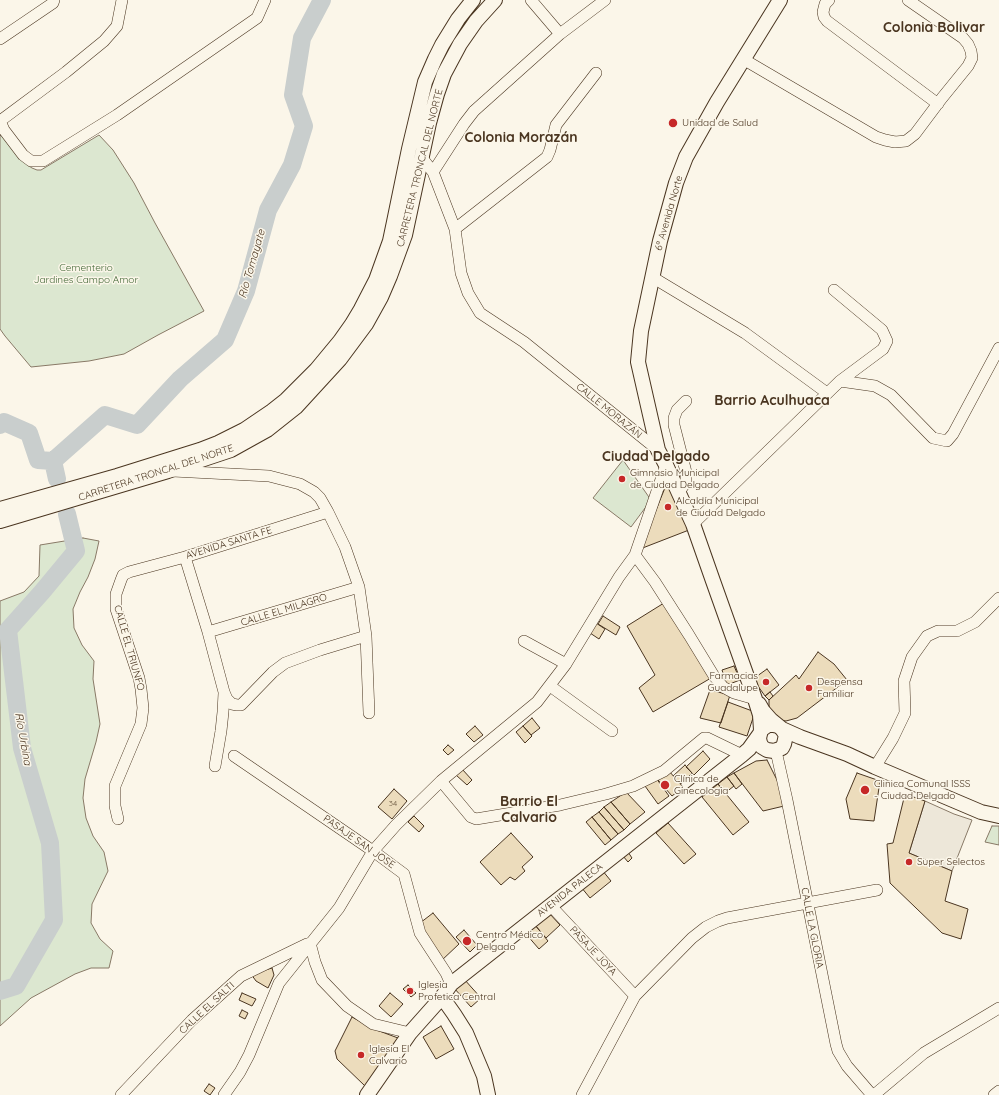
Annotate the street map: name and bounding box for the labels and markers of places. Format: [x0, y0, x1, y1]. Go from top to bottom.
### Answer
marker: Unidad de Salud [667, 117, 679, 129]
place label: Unidad de Salud [682, 117, 758, 129]
place label: Gimnasio Municipal de Ciudad Delgado [630, 467, 719, 490]
marker: Gimnasio Municipal de Ciudad Delgado [617, 474, 627, 484]
place label: Alcaldía Municipal de Ciudad Delgado [676, 495, 765, 518]
marker: Alcaldía Municipal de Ciudad Delgado [663, 502, 673, 512]
place label: Farmacias Guadalupe [708, 670, 758, 694]
place label: Despensa Familiar [817, 676, 863, 700]
marker: Farmacias Guadalupe [761, 677, 771, 687]
marker: Despensa Familiar [804, 683, 814, 693]
place label: Clínica de Ginecologia [674, 773, 728, 796]
place label: Clinica Comunal ISSS - Ciudad Delgado [874, 778, 970, 802]
marker: Clínica de Ginecologia [659, 779, 671, 791]
marker: Clinica Comunal ISSS - Ciudad Delgado [859, 784, 871, 796]
place label: Super Selectos [917, 856, 985, 868]
marker: Super Selectos [904, 857, 914, 867]
place label: Centro Médico Delgado [476, 929, 543, 952]
marker: Centro Médico Delgado [461, 935, 473, 947]
place label: Iglesia Profetica Central [418, 979, 495, 1002]
marker: Iglesia Profetica Central [405, 986, 415, 996]
place label: Iglesia El Calvario [369, 1043, 409, 1066]
marker: Iglesia El Calvario [356, 1050, 366, 1060]

